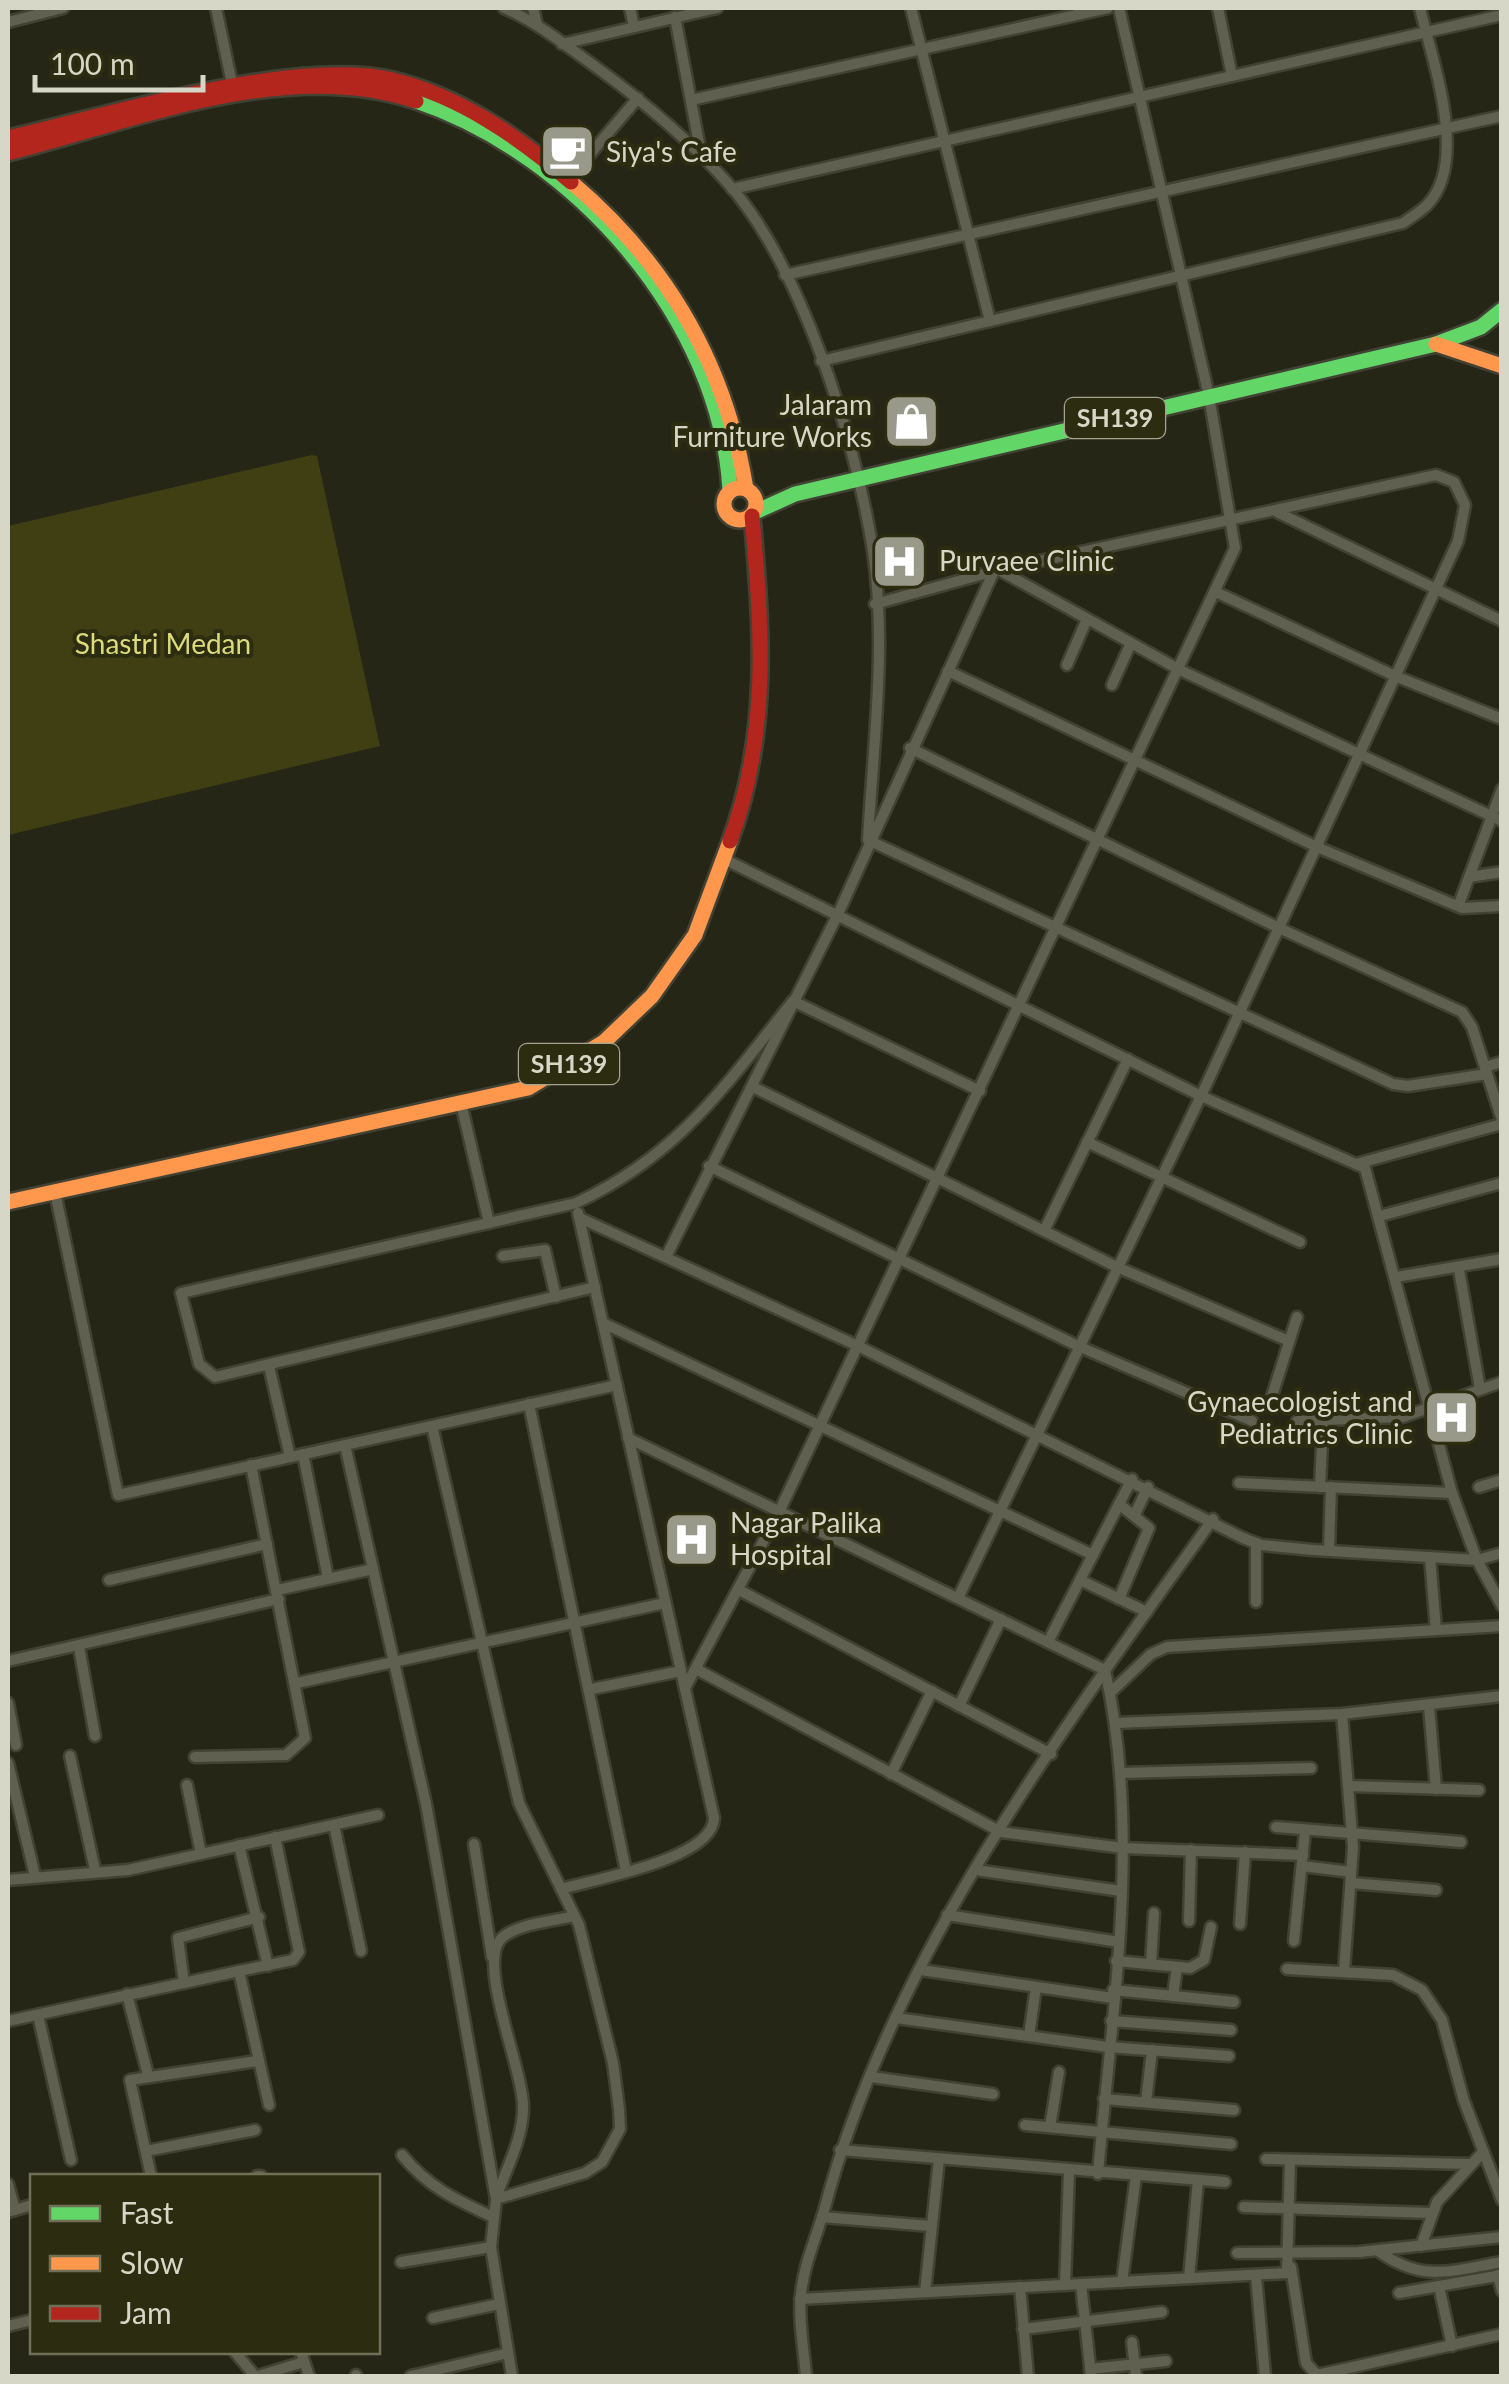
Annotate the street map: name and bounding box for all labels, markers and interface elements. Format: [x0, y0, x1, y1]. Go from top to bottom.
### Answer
scale bar [35, 30, 202, 92]
text: 100 m [50, 45, 135, 81]
cafe icon: Siya's Cafe [537, 122, 597, 182]
place label: Siya's Cafe [606, 134, 737, 168]
place label: Jalaram Furniture Works [672, 387, 872, 453]
shop icon: Jalaram Furniture Works [881, 391, 941, 451]
road number: SH139 [1065, 398, 1165, 438]
hospital icon: Purvaee Clinic [870, 531, 930, 591]
place label: Purvaee Clinic [939, 543, 1114, 577]
park label: Shastri Medan [75, 626, 251, 660]
road number: SH139 [519, 1044, 619, 1084]
place label: Gynaecologist and Pediatrics Clinic [1187, 1384, 1413, 1450]
hospital icon: Gynaecologist and Pediatrics Clinic [1422, 1388, 1482, 1448]
place label: Nagar Palika Hospital [730, 1505, 882, 1571]
hospital icon: Nagar Palika Hospital [661, 1509, 721, 1569]
legend [30, 2174, 380, 2354]
text: Fast [120, 2194, 174, 2230]
text: Slow [120, 2244, 184, 2280]
text: Jam [120, 2294, 172, 2330]

